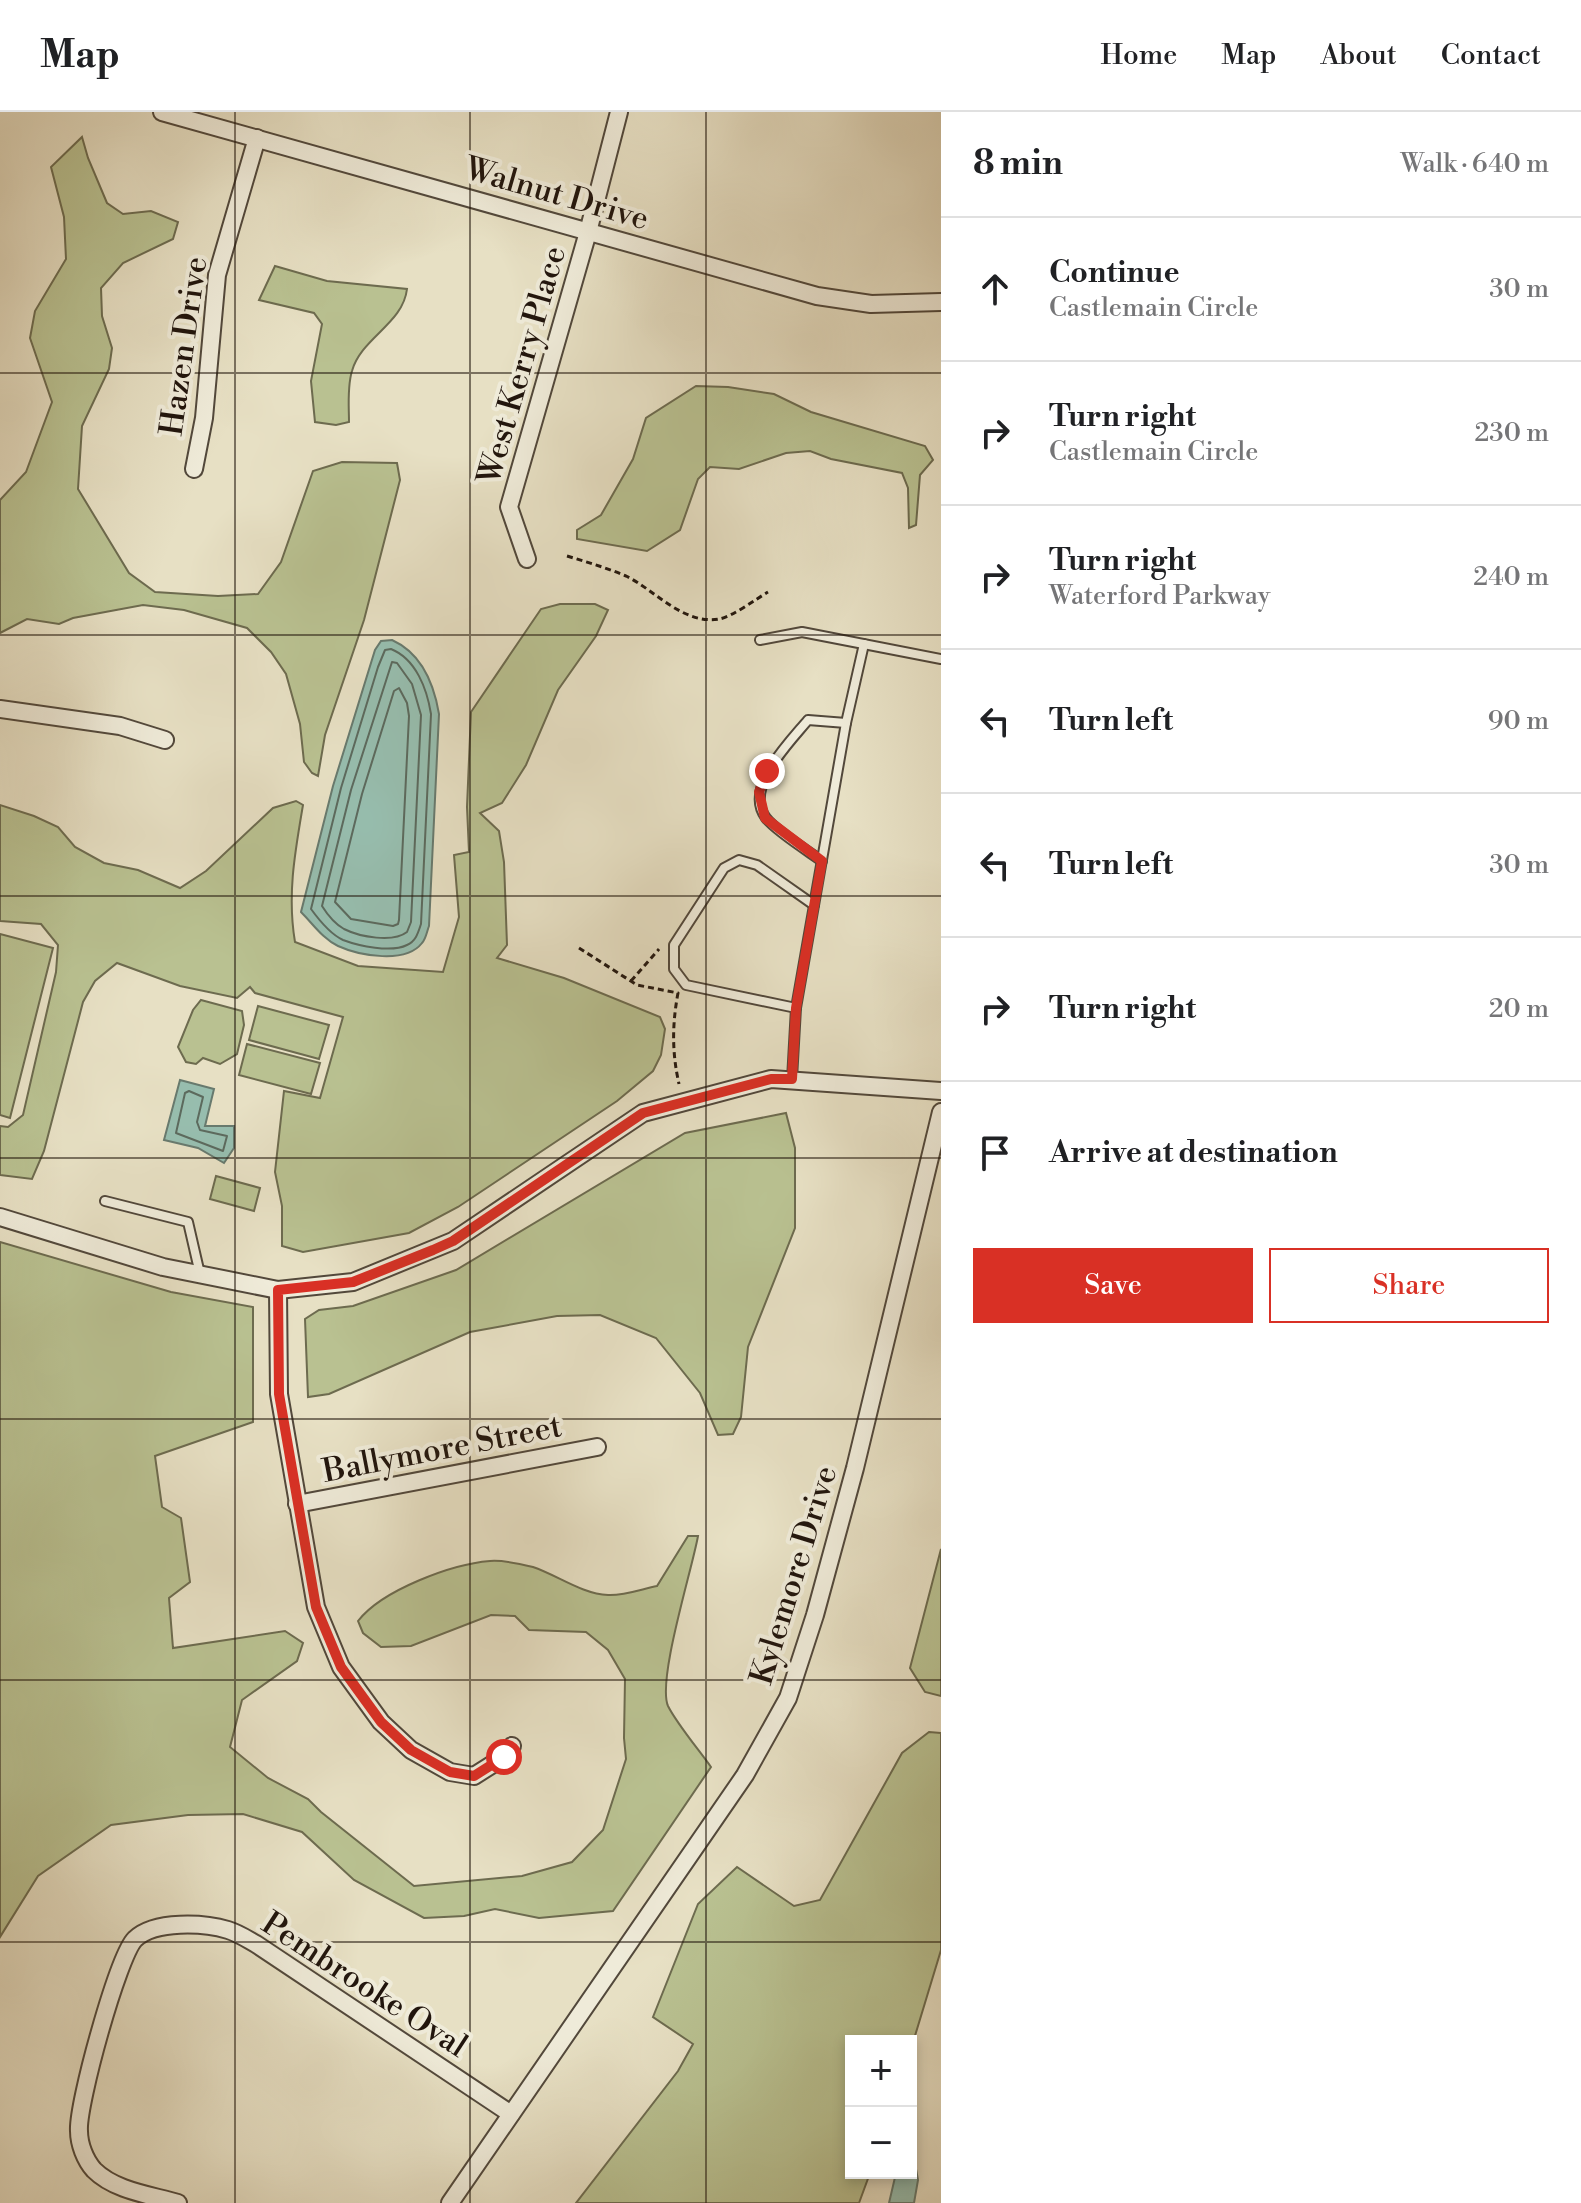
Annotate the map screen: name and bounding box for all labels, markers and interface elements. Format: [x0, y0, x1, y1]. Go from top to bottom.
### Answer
text: Map [40, 32, 120, 79]
text: Home [1101, 38, 1177, 73]
text: Map [1221, 38, 1276, 73]
text: About [1320, 38, 1397, 73]
text: Contact [1441, 38, 1541, 73]
text: 8 min [973, 143, 1063, 185]
street label: Walnut Drive [459, 148, 653, 239]
text: Walk · 640 m [1401, 148, 1549, 180]
street label: West Kerry Place [469, 241, 575, 490]
street label: Hazen Drive [152, 254, 216, 438]
text: Continue [1049, 254, 1180, 292]
icon: ahead [973, 267, 1017, 311]
text: 30 m [1489, 273, 1549, 305]
text: Castlemain Circle [1049, 292, 1258, 324]
text: Turn right [1049, 398, 1196, 436]
icon: right [973, 411, 1017, 455]
text: 230 m [1474, 417, 1549, 449]
text: Castlemain Circle [1049, 436, 1258, 468]
text: Turn right [1049, 542, 1196, 580]
icon: right [973, 555, 1017, 599]
text: 240 m [1473, 561, 1549, 593]
text: Waterford Parkway [1049, 580, 1270, 612]
icon: left [973, 699, 1017, 743]
text: Turn left [1049, 702, 1173, 740]
text: 90 m [1488, 705, 1549, 737]
route end [749, 753, 785, 789]
icon: left [973, 843, 1017, 887]
text: Turn left [1049, 846, 1173, 884]
text: 30 m [1489, 849, 1549, 881]
icon: right [973, 987, 1017, 1031]
text: Turn right [1049, 990, 1196, 1028]
text: 20 m [1489, 993, 1549, 1025]
icon: arrive [973, 1131, 1017, 1175]
text: Arrive at destination [1049, 1134, 1338, 1172]
button: Save [973, 1248, 1253, 1323]
button: Share [1269, 1248, 1549, 1323]
street label: Ballymore Street [318, 1406, 565, 1492]
street label: Kylemore Drive [742, 1461, 846, 1690]
route start [486, 1739, 522, 1775]
street label: Pembrooke Oval [254, 1903, 475, 2067]
map controls [845, 2035, 917, 2179]
button: + [845, 2035, 917, 2107]
button: − [845, 2107, 917, 2179]

